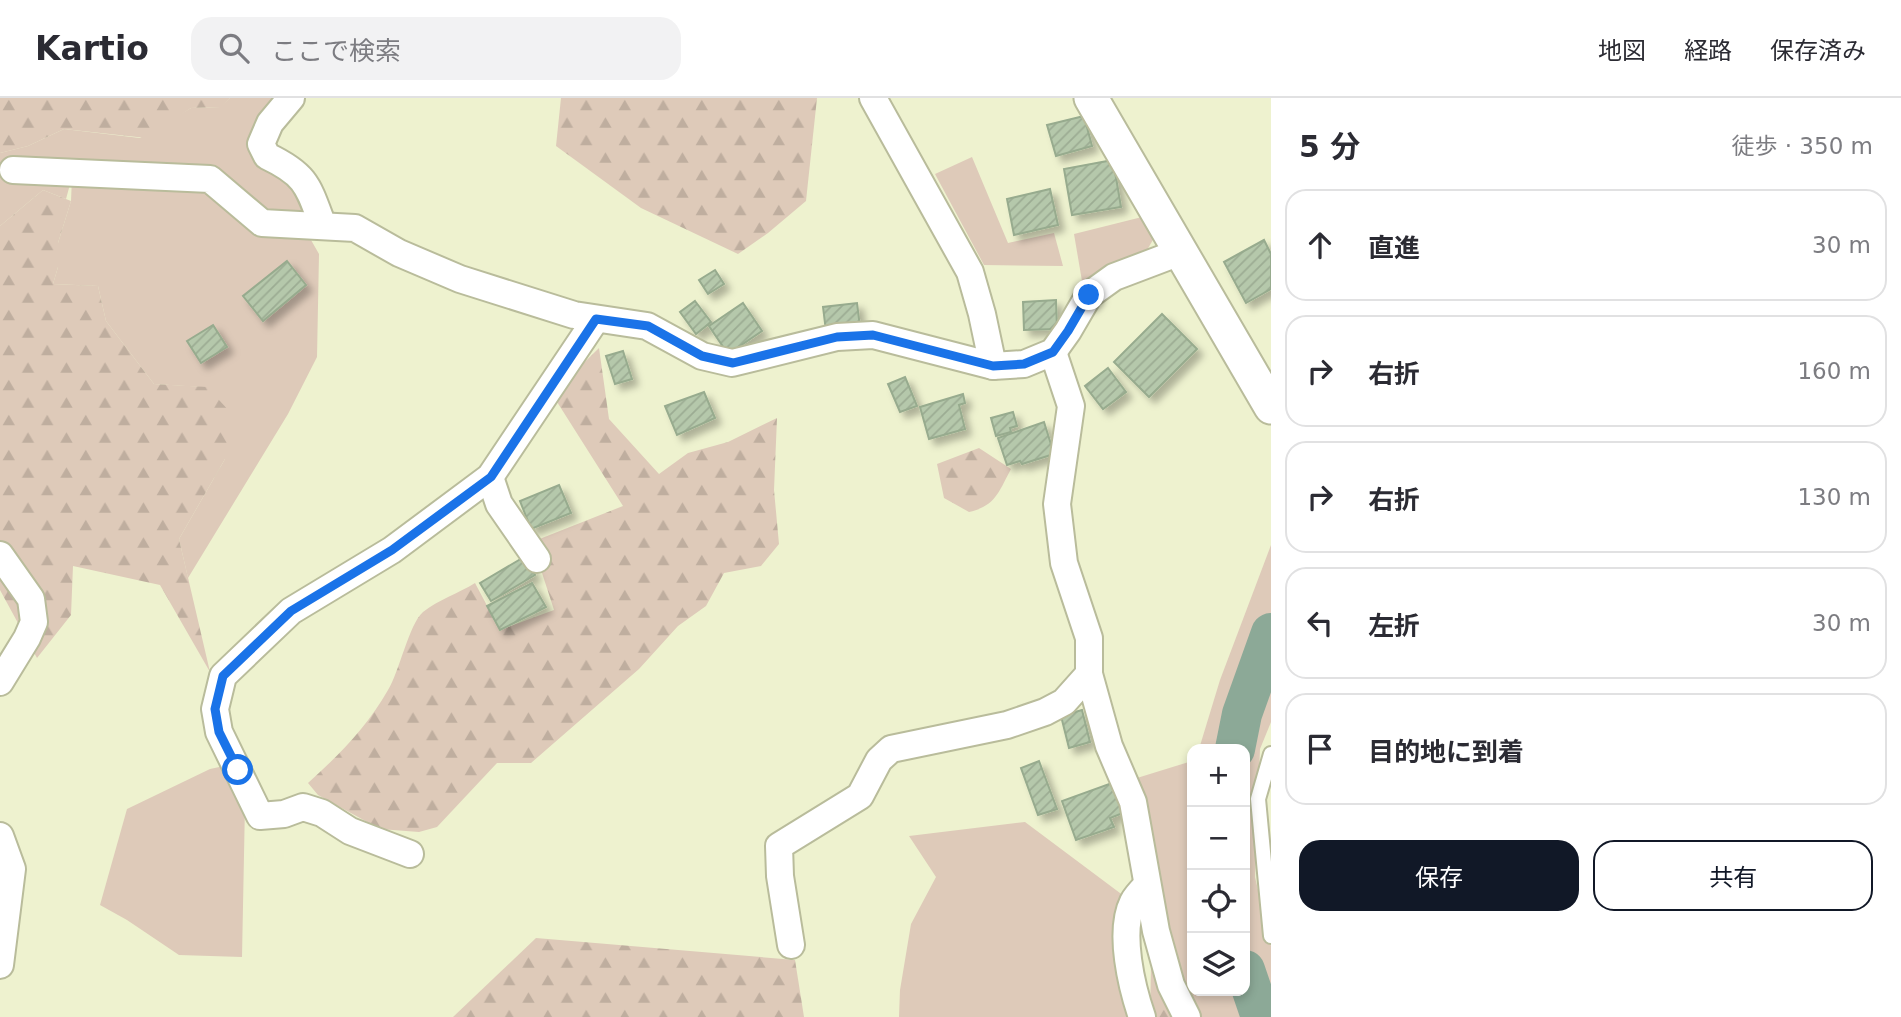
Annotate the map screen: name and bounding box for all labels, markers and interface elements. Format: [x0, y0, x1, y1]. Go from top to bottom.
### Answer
search box [191, 17, 681, 80]
text: Kartio [35, 29, 149, 68]
icon: search [215, 29, 253, 67]
text: ここで検索 [271, 36, 401, 66]
text: 地図 [1598, 37, 1646, 65]
text: 経路 [1684, 37, 1732, 65]
text: 保存済み [1770, 37, 1866, 65]
text: 5 分 [1299, 129, 1360, 164]
text: 徒歩 · 350 m [1731, 133, 1873, 159]
icon: ahead [1301, 226, 1339, 264]
text: 30 m [1812, 232, 1871, 258]
text: 直進 [1368, 233, 1420, 263]
route end [1073, 279, 1104, 310]
icon: right [1301, 352, 1339, 390]
text: 160 m [1797, 358, 1871, 384]
text: 右折 [1368, 359, 1420, 389]
icon: right [1301, 478, 1339, 516]
text: 130 m [1797, 484, 1871, 510]
text: 右折 [1368, 485, 1420, 515]
icon: left [1301, 604, 1339, 642]
text: 30 m [1812, 610, 1871, 636]
text: 左折 [1368, 611, 1420, 641]
icon: arrive [1301, 730, 1339, 768]
text: 目的地に到着 [1368, 737, 1524, 767]
map controls [1187, 744, 1250, 996]
button: + [1187, 744, 1250, 807]
route start [222, 754, 253, 785]
button: − [1187, 807, 1250, 870]
button: 保存 [1299, 840, 1579, 911]
button: 共有 [1593, 840, 1873, 911]
button: locate [1187, 870, 1250, 933]
button: layers [1187, 933, 1250, 996]

